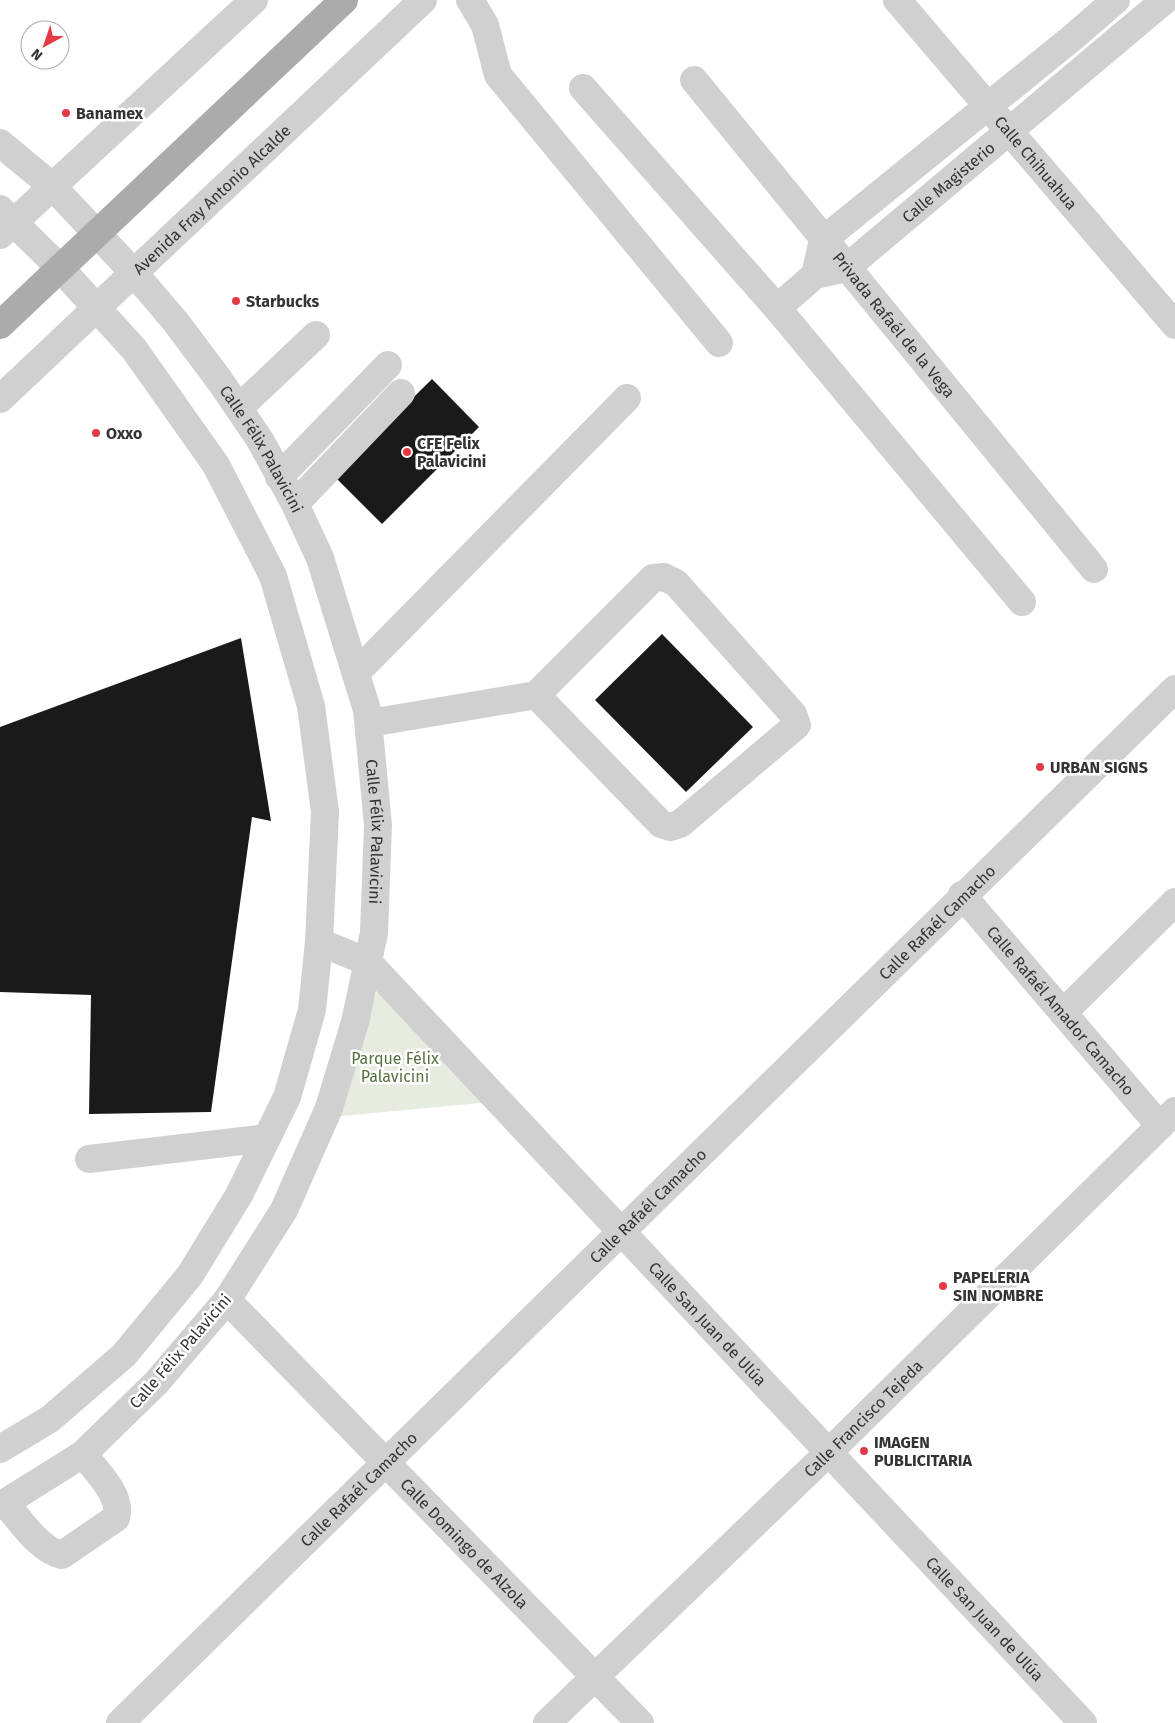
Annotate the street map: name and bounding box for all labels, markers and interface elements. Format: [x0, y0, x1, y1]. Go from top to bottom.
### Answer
north arrow [20, 20, 70, 70]
text: N [28, 45, 46, 64]
place label: Banamex [76, 104, 144, 123]
marker: Banamex [60, 107, 72, 119]
street label: Calle Chihuahua [990, 112, 1081, 214]
street label: Avenida Fray Antonio Alcalde [129, 121, 295, 278]
street label: Calle Magisterio [898, 138, 999, 227]
street label: Privada Rafaél de la Vega [829, 248, 959, 402]
place label: Starbucks [246, 292, 319, 311]
marker: Starbucks [230, 295, 242, 307]
street label: Calle Félix Palavicini [216, 382, 307, 516]
place label: Oxxo [106, 424, 142, 443]
marker: Oxxo [90, 427, 102, 439]
place label: CFE Felix Palavicini [417, 434, 486, 471]
marker: CFE Felix Palavicini [401, 446, 413, 458]
street label: Calle Félix Palavicini [362, 758, 387, 904]
place label: URBAN SIGNS [1050, 758, 1148, 777]
marker: URBAN SIGNS [1034, 761, 1046, 773]
street label: Calle Rafaél Camacho [875, 861, 1000, 984]
street label: Calle Rafaél Amador Camacho [983, 922, 1138, 1099]
park label: Parque Félix Palavicini [351, 1049, 439, 1086]
street label: Calle Rafaél Camacho [586, 1145, 710, 1267]
street label: Calle San Juan de Ulúa [645, 1258, 770, 1390]
place label: PAPELERIA SIN NOMBRE [953, 1268, 1044, 1305]
marker: PAPELERIA SIN NOMBRE [937, 1280, 949, 1292]
street label: Calle Félix Palavicini [126, 1290, 235, 1412]
street label: Calle Francisco Tejeda [800, 1356, 927, 1481]
street label: Calle Rafaél Camacho [297, 1428, 421, 1551]
place label: IMAGEN PUBLICITARIA [874, 1433, 973, 1470]
marker: IMAGEN PUBLICITARIA [858, 1445, 870, 1457]
street label: Calle Domingo de Alzola [396, 1474, 532, 1613]
street label: Calle San Juan de Ulúa [922, 1553, 1047, 1685]

